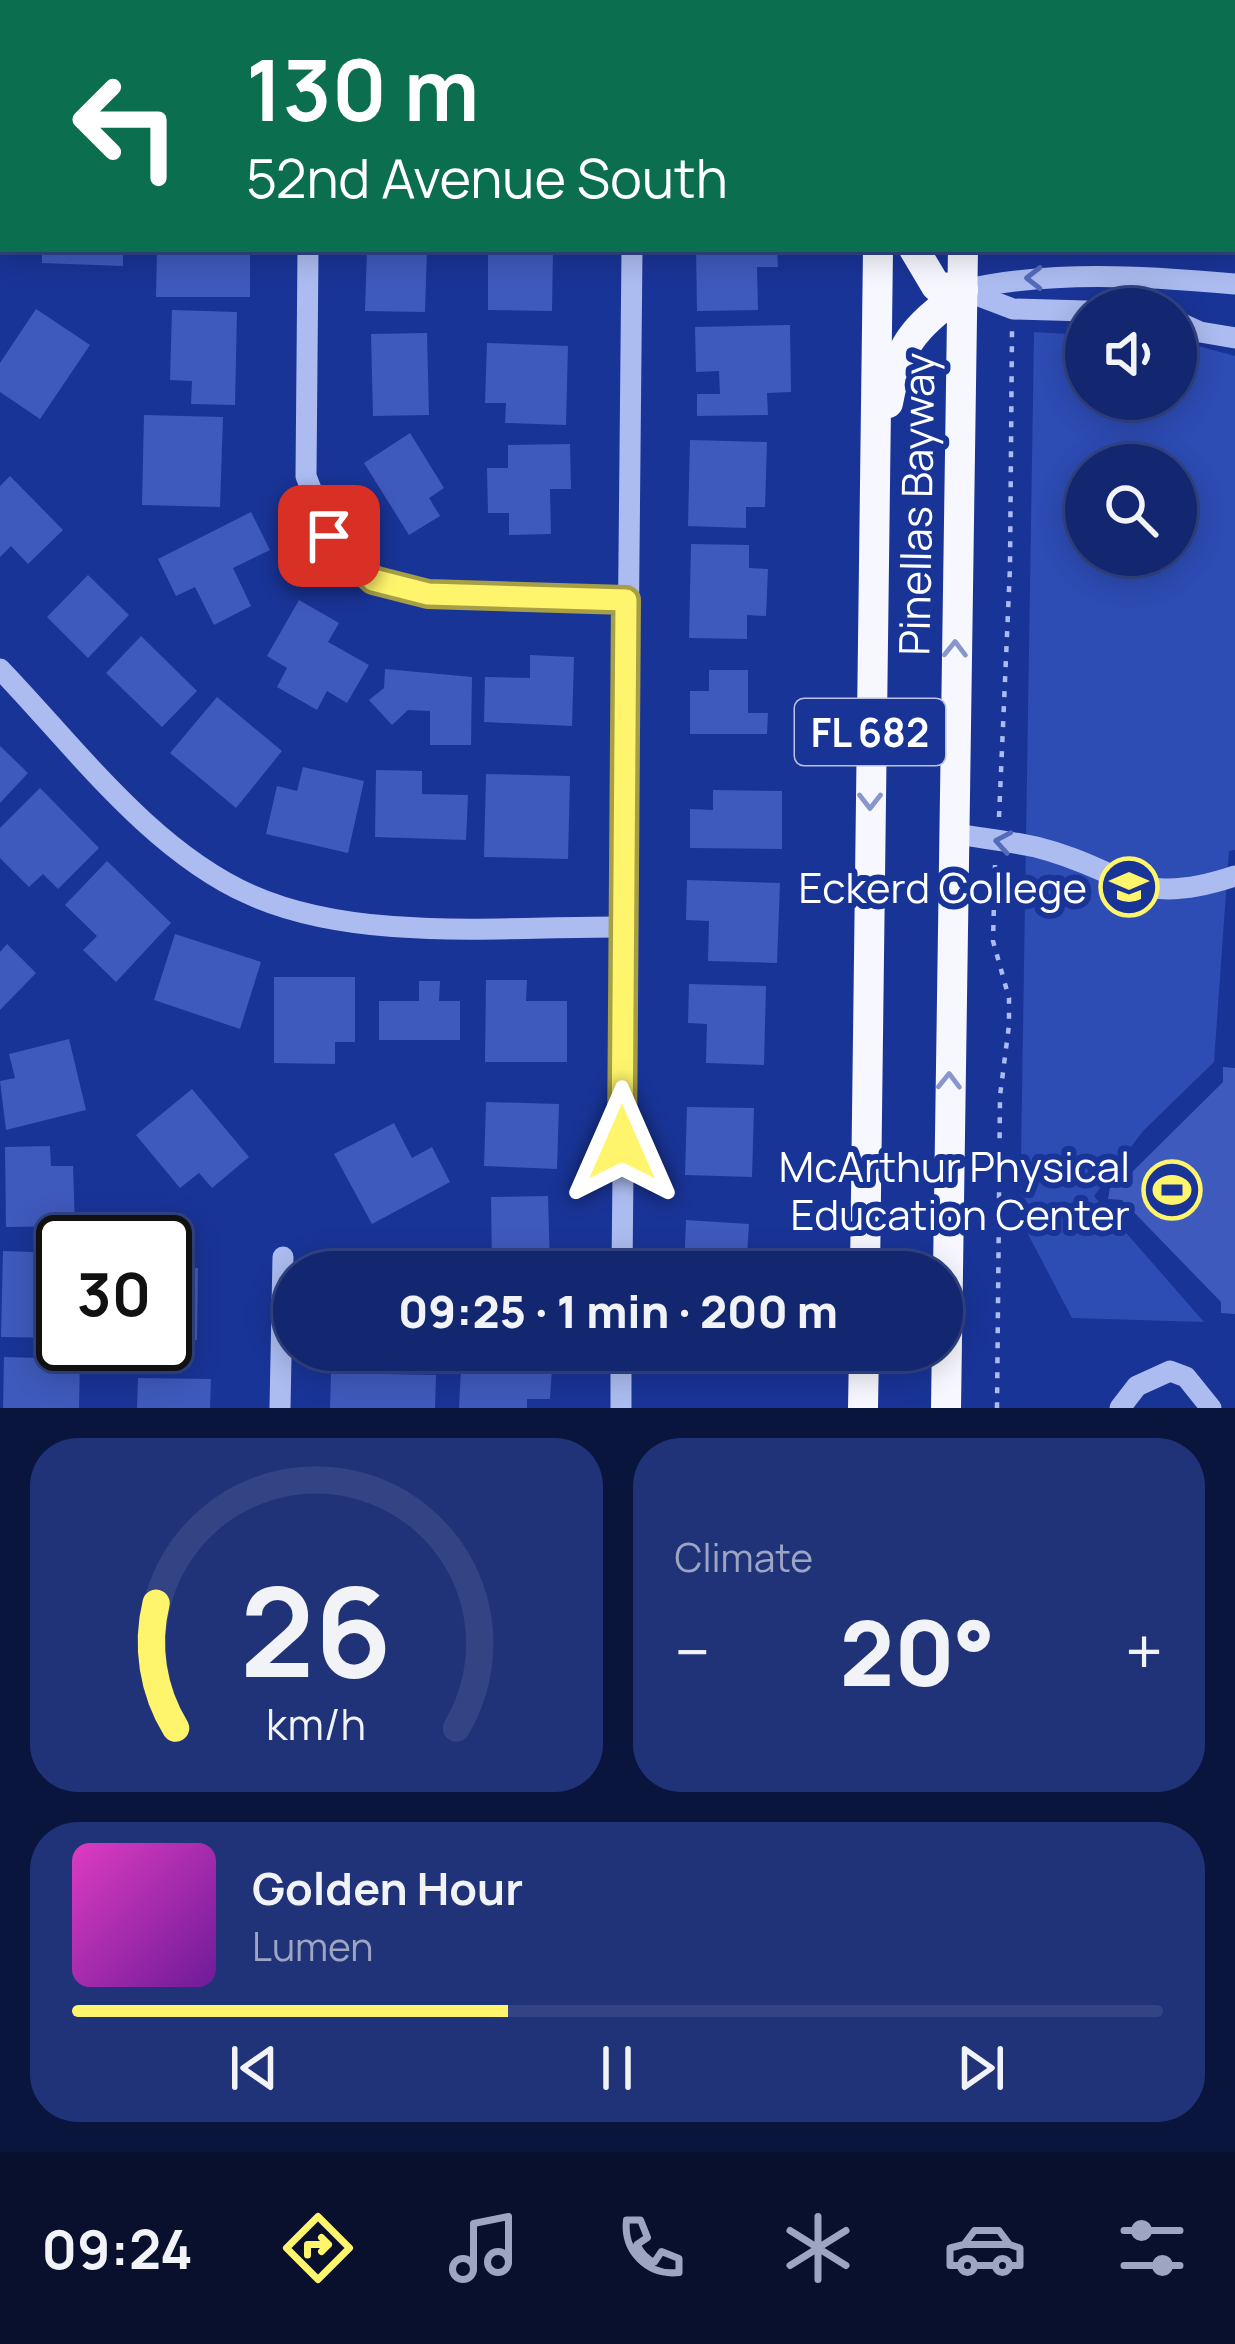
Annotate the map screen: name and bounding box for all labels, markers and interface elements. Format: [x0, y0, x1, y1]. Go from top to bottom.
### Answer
text: 130 m [246, 31, 479, 146]
icon: left [48, 48, 204, 204]
text: 52nd Avenue South [246, 140, 728, 214]
one-way arrow [1024, 265, 1042, 291]
map controls [1065, 288, 1197, 576]
button: sound [1065, 288, 1197, 420]
street label: Pinellas Bayway [884, 352, 948, 656]
button: search [1065, 444, 1197, 576]
pin [278, 485, 380, 587]
icon: arrive [296, 503, 362, 569]
one-way arrow [941, 639, 967, 658]
road number: FL 682 [795, 699, 945, 765]
one-way arrow [857, 792, 883, 811]
one-way arrow [993, 830, 1013, 855]
school or university icon: Eckerd College [1098, 856, 1160, 918]
place label: Eckerd College [798, 858, 1087, 916]
one-way arrow [936, 1071, 962, 1089]
position arrow [559, 1080, 685, 1206]
place label: McArthur Physical Education Center [779, 1137, 1130, 1243]
sports icon: McArthur Physical Education Center [1141, 1159, 1203, 1221]
speed limit sign: 30 [36, 1215, 192, 1371]
text: 09:25 · 1 min · 200 m [398, 1280, 838, 1342]
text: Climate [675, 1530, 813, 1584]
text: 26 [240, 1544, 392, 1714]
text: 20° [840, 1590, 995, 1713]
text: − [675, 1606, 710, 1696]
text: + [1125, 1606, 1163, 1696]
text: km/h [266, 1694, 366, 1753]
text: Golden Hour [252, 1857, 523, 1919]
text: Lumen [252, 1919, 373, 1973]
icon: previous [221, 2035, 287, 2101]
icon: pause [584, 2035, 650, 2101]
icon: next [948, 2035, 1014, 2101]
icon: directions [276, 2206, 360, 2290]
icon: music [442, 2206, 526, 2290]
icon: phone [609, 2206, 693, 2290]
icon: climate [776, 2206, 860, 2290]
icon: car [943, 2206, 1027, 2290]
icon: filters [1110, 2206, 1194, 2290]
text: 09:24 [41, 2211, 193, 2285]

